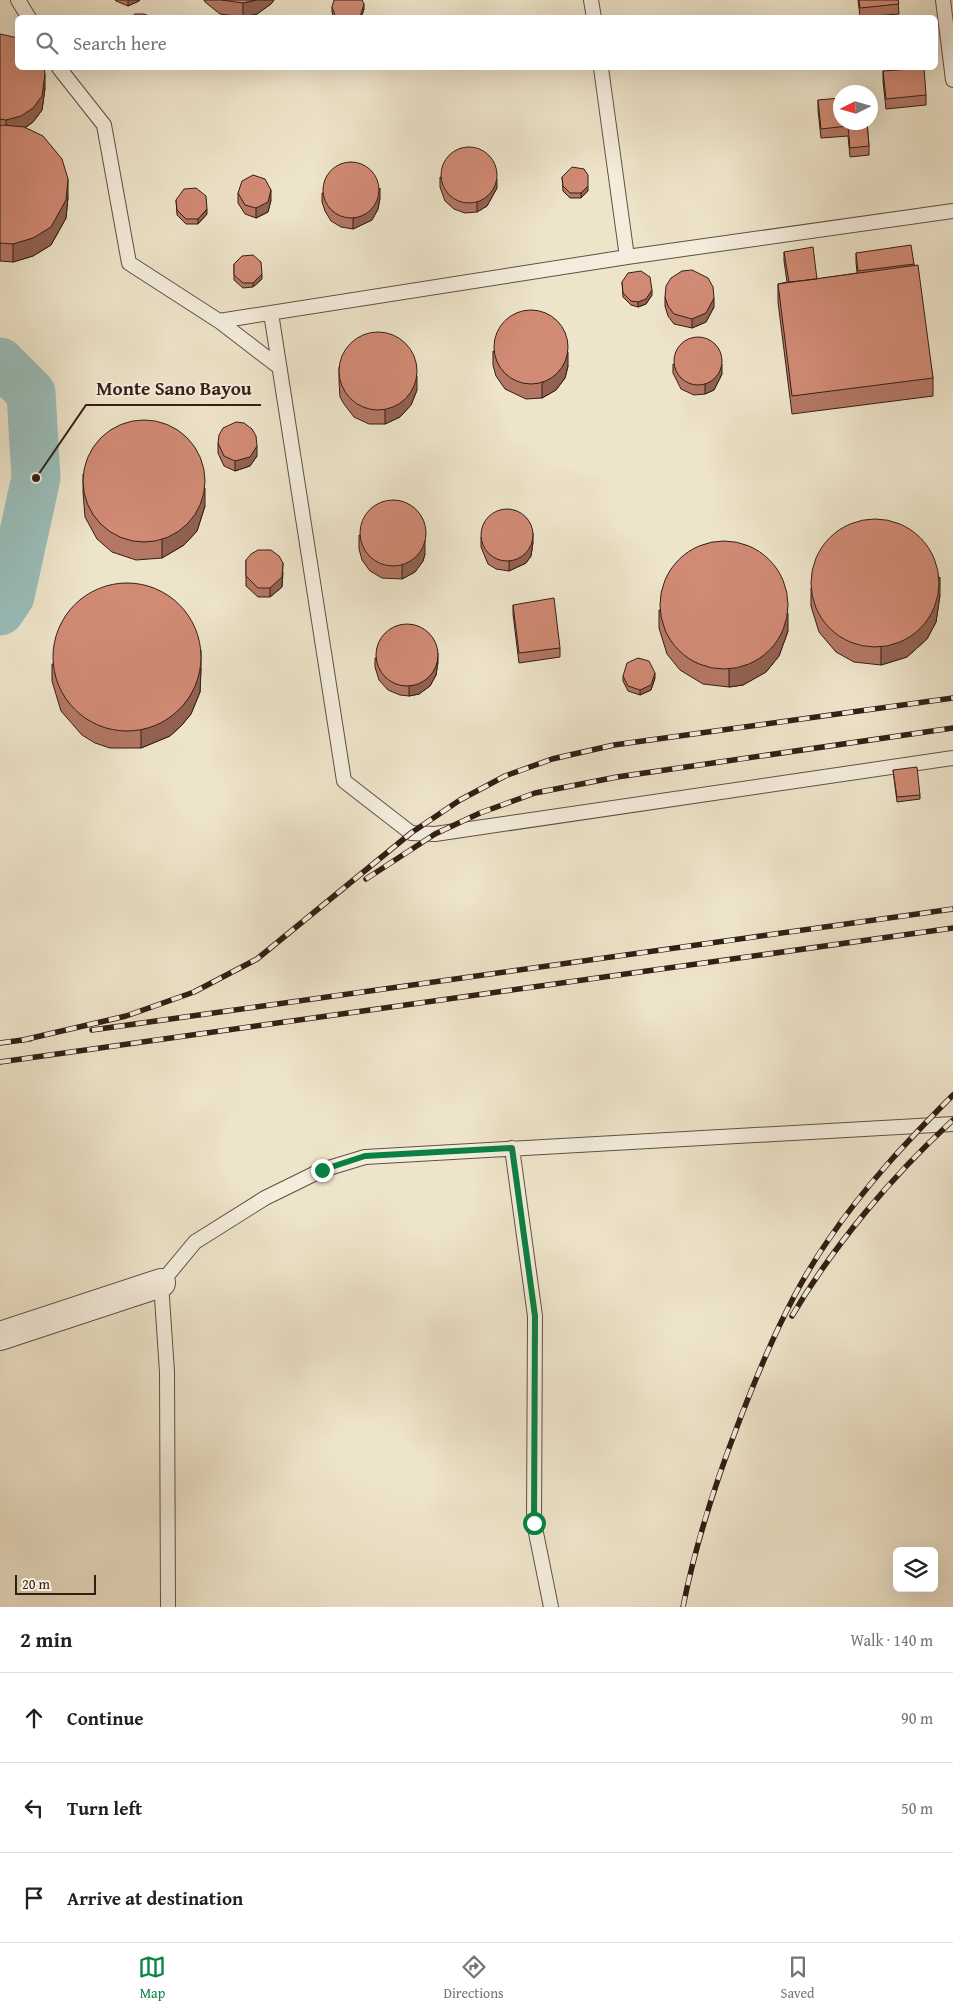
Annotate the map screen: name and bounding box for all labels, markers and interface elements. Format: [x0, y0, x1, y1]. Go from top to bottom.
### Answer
search box [15, 15, 938, 70]
icon: search [33, 29, 61, 57]
text: Search here [73, 29, 167, 57]
north arrow [833, 85, 878, 130]
callout: Monte Sano Bayou [86, 371, 261, 405]
text: Monte Sano Bayou [96, 374, 252, 402]
route end [311, 1159, 334, 1182]
route start [523, 1512, 546, 1535]
map controls [893, 1547, 938, 1592]
button: layers [893, 1547, 938, 1592]
scale bar [15, 1572, 96, 1595]
text: 20 m [22, 1574, 50, 1594]
text: 2 min [20, 1624, 72, 1655]
text: Walk · 140 m [850, 1628, 933, 1652]
icon: ahead [20, 1704, 48, 1732]
text: Continue [67, 1704, 144, 1732]
text: 90 m [901, 1706, 933, 1730]
icon: left [20, 1794, 48, 1822]
text: Turn left [67, 1794, 142, 1822]
text: 50 m [901, 1796, 933, 1820]
icon: arrive [20, 1884, 48, 1912]
text: Arrive at destination [67, 1884, 243, 1912]
tab: Map [138, 1953, 166, 2003]
tab: Directions [443, 1953, 504, 2003]
tab: Saved [781, 1953, 815, 2003]

